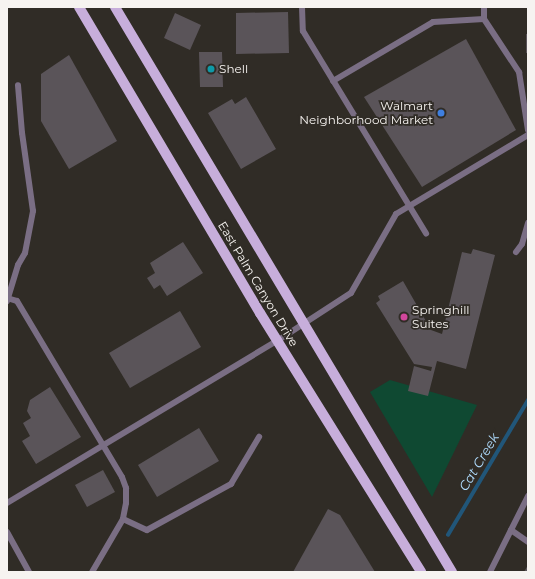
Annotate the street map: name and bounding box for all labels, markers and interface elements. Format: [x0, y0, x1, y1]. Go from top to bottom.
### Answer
place label: Shell [219, 62, 248, 76]
marker: Shell [206, 64, 216, 74]
place label: Walmart Neighborhood Market [299, 99, 433, 127]
marker: Walmart Neighborhood Market [436, 108, 446, 118]
street label: East Palm Canyon Drive [215, 219, 301, 349]
place label: Springhill Suites [412, 303, 470, 331]
marker: Springhill Suites [399, 312, 409, 322]
water label: Cat Creek [456, 430, 502, 494]

